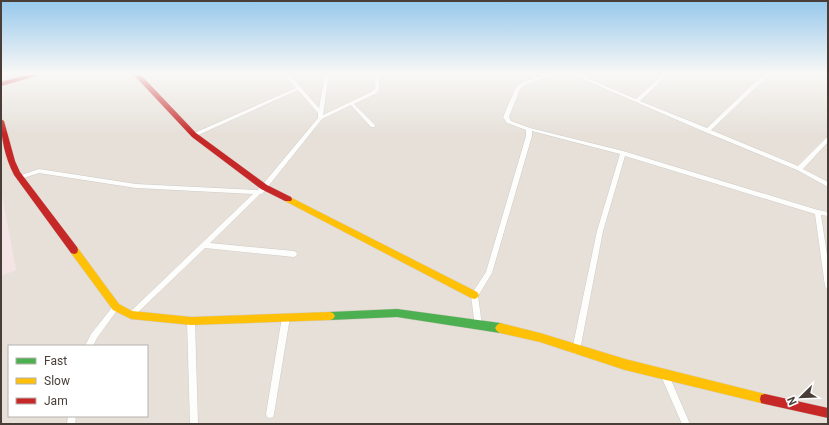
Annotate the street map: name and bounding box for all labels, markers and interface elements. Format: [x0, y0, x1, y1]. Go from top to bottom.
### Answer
legend [8, 345, 148, 417]
text: Fast [44, 354, 67, 368]
text: Slow [44, 374, 70, 388]
north arrow [781, 377, 821, 417]
text: Jam [44, 394, 68, 408]
text: N [785, 394, 800, 407]

